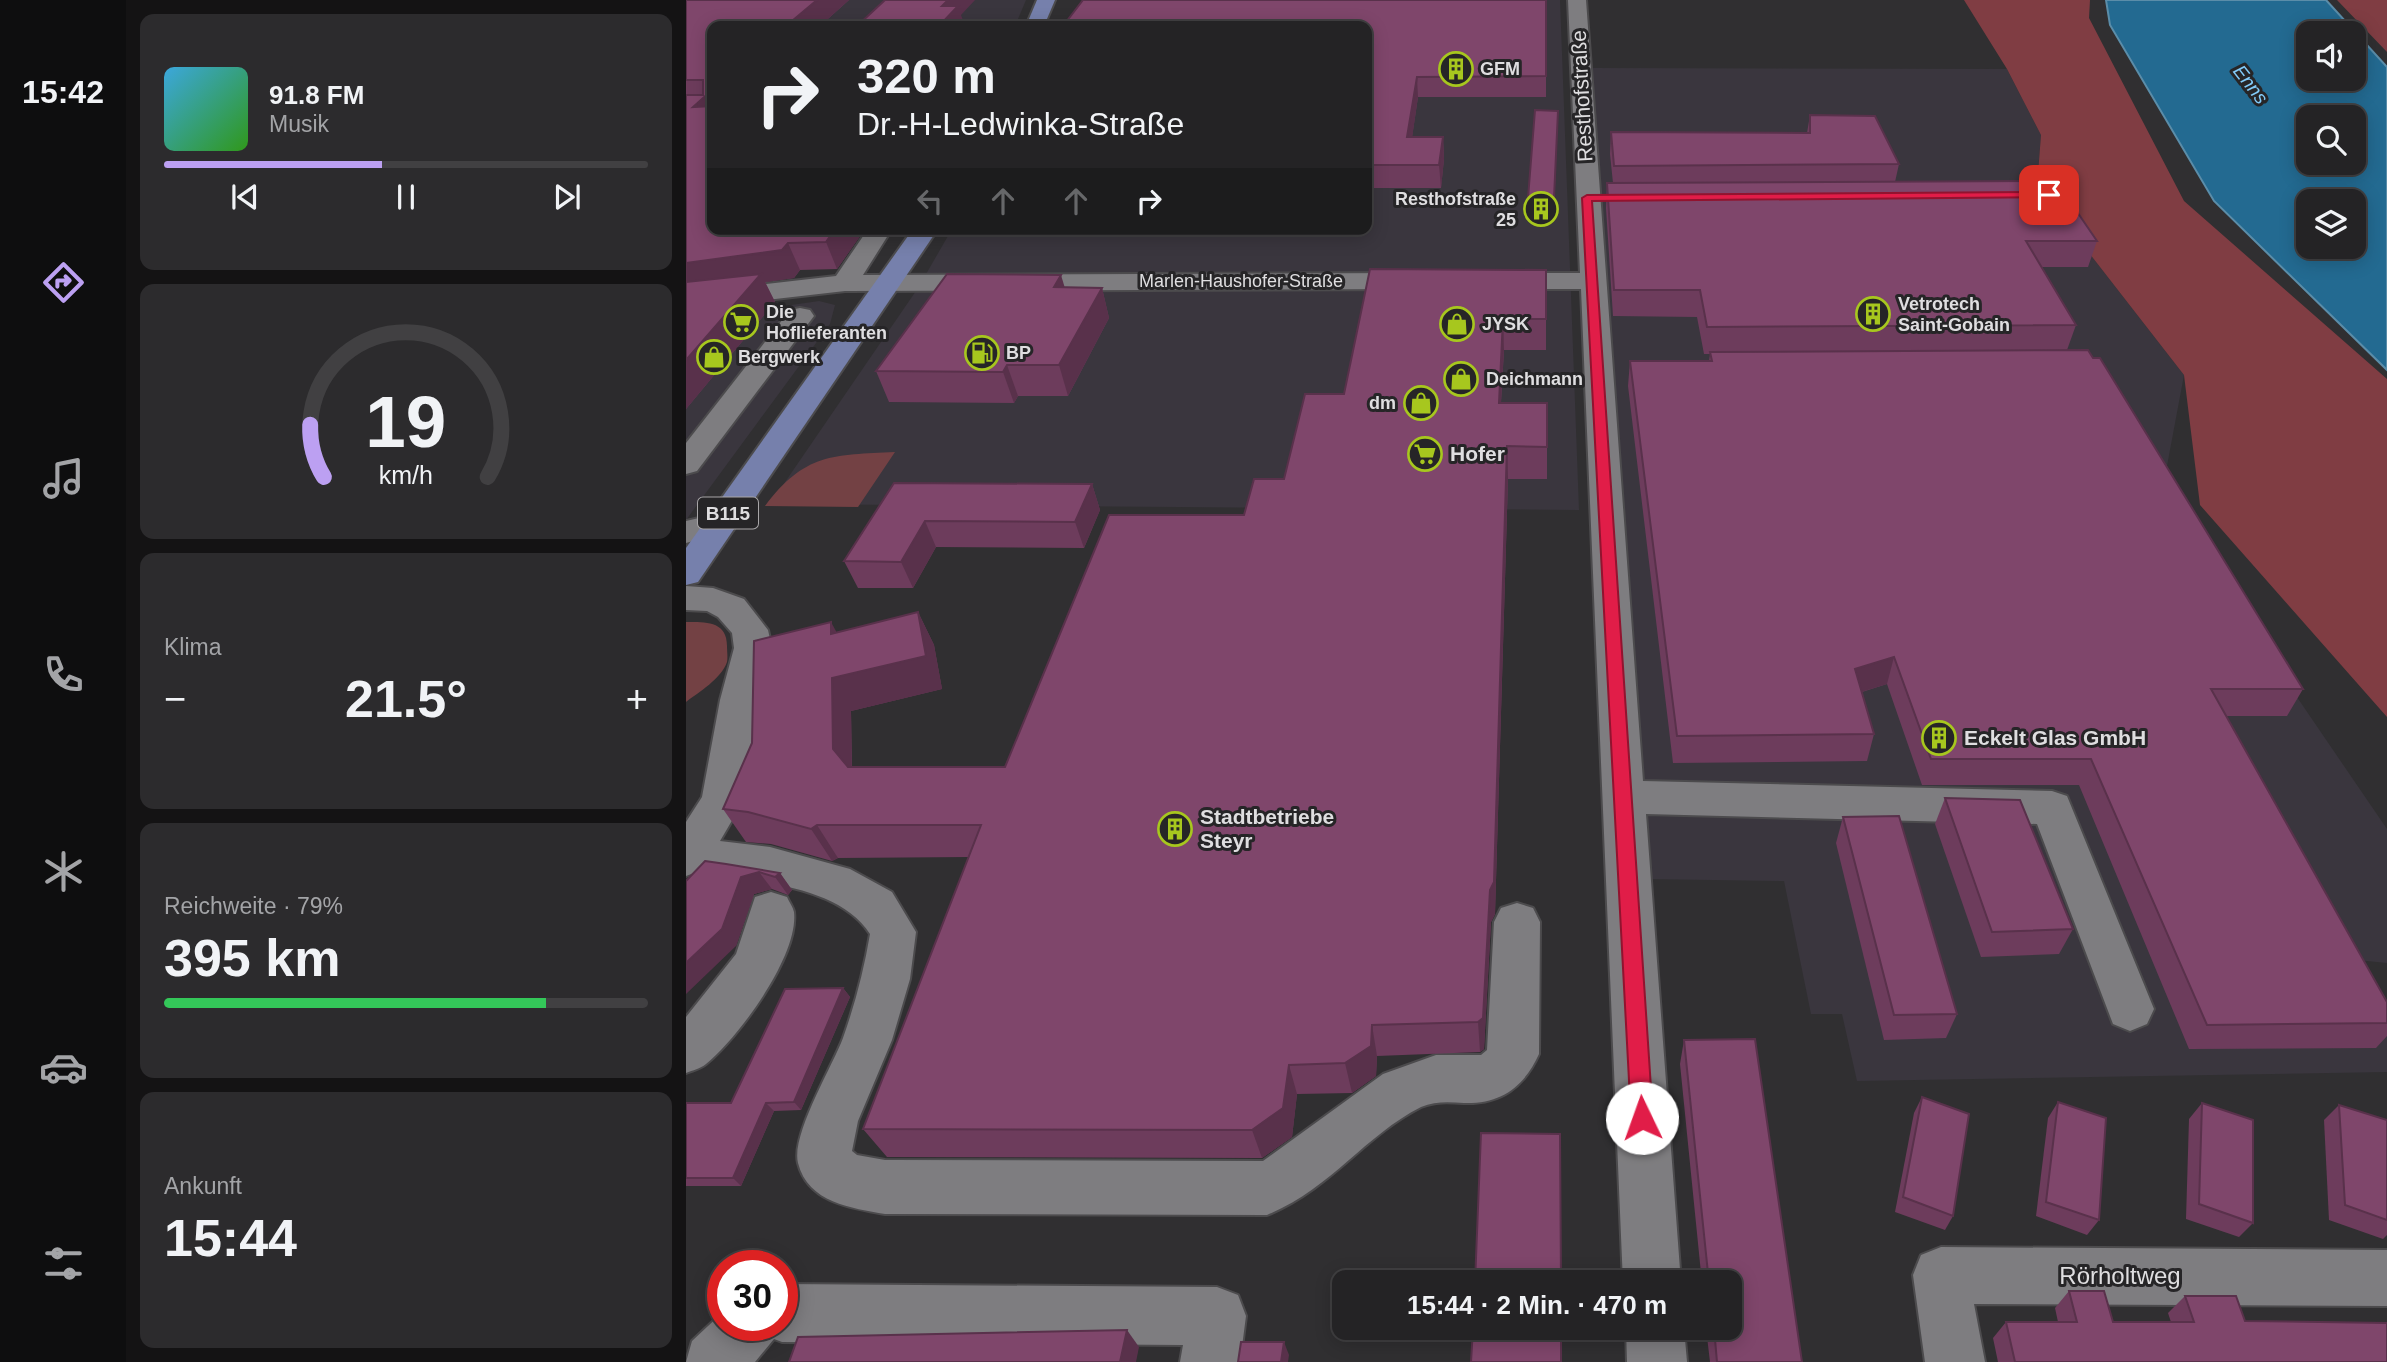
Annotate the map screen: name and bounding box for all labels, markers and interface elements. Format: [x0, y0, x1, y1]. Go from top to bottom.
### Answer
map controls [2296, 21, 2366, 259]
button: sound [2296, 21, 2366, 91]
street label: Resthofstraße [1567, 30, 1596, 162]
icon: right [742, 49, 833, 140]
text: 320 m [857, 49, 996, 103]
building icon: GFM [1437, 50, 1475, 88]
place label: GFM [1480, 59, 1520, 79]
water label: Enns [2229, 61, 2273, 108]
text: 15:42 [22, 74, 104, 110]
text: 91.8 FM [269, 80, 364, 110]
button: search [2296, 105, 2366, 175]
text: Dr.-H-Ledwinka-Straße [857, 106, 1184, 142]
text: Musik [269, 111, 329, 137]
pin [2019, 165, 2079, 225]
icon: arrive [2030, 176, 2068, 214]
icon: previous [226, 178, 264, 216]
icon: pause [387, 178, 425, 216]
icon: next [548, 178, 586, 216]
icon: left [911, 182, 949, 220]
icon: ahead [984, 182, 1022, 220]
icon: ahead [1057, 182, 1095, 220]
icon: right [1130, 182, 1168, 220]
place label: Resthofstraße 25 [1395, 189, 1516, 230]
button: layers [2296, 189, 2366, 259]
building icon: Resthofstraße 25 [1522, 190, 1560, 228]
icon: directions [39, 258, 88, 307]
street label: Marlen-Haushofer-Straße [1139, 271, 1343, 291]
place label: Vetrotech Saint-Gobain [1898, 294, 2010, 335]
building icon: Vetrotech Saint-Gobain [1854, 295, 1892, 333]
place label: Die Hoflieferanten [766, 302, 887, 343]
supermarket icon: Die Hoflieferanten [722, 303, 760, 341]
shop icon: JYSK [1438, 305, 1476, 343]
place label: JYSK [1482, 314, 1529, 334]
fuel station icon: BP [963, 334, 1001, 372]
shop icon: Bergwerk [695, 338, 733, 376]
place label: BP [1006, 343, 1031, 363]
place label: Bergwerk [738, 347, 821, 367]
shop icon: Deichmann [1442, 360, 1480, 398]
place label: Deichmann [1486, 369, 1583, 389]
text: 19 [366, 382, 446, 463]
shop icon: dm [1402, 384, 1440, 422]
place label: dm [1369, 393, 1396, 413]
supermarket icon: Hofer [1406, 435, 1444, 473]
place label: Hofer [1450, 442, 1505, 465]
icon: music [39, 454, 88, 503]
text: km/h [379, 461, 433, 489]
road number: B115 [698, 498, 758, 528]
text: Klima [164, 634, 222, 660]
icon: phone [39, 650, 88, 699]
text: 21.5° [345, 670, 467, 728]
text: − [164, 678, 186, 720]
text: + [626, 678, 648, 720]
building icon: Eckelt Glas GmbH [1920, 719, 1958, 757]
place label: Eckelt Glas GmbH [1964, 726, 2146, 749]
place label: Stadtbetriebe Steyr [1200, 805, 1334, 852]
building icon: Stadtbetriebe Steyr [1156, 810, 1194, 848]
icon: climate [39, 847, 88, 896]
text: Reichweite · 79% [164, 893, 343, 919]
text: 395 km [164, 929, 340, 987]
icon: car [39, 1043, 88, 1092]
position arrow [1605, 1081, 1679, 1155]
text: Ankunft [164, 1173, 242, 1199]
text: 15:44 [164, 1209, 297, 1267]
icon: filters [39, 1239, 88, 1288]
speed limit sign: 30 [707, 1250, 798, 1341]
street label: Rörholtweg [2059, 1262, 2181, 1289]
text: 15:44 · 2 Min. · 470 m [1407, 1290, 1667, 1320]

